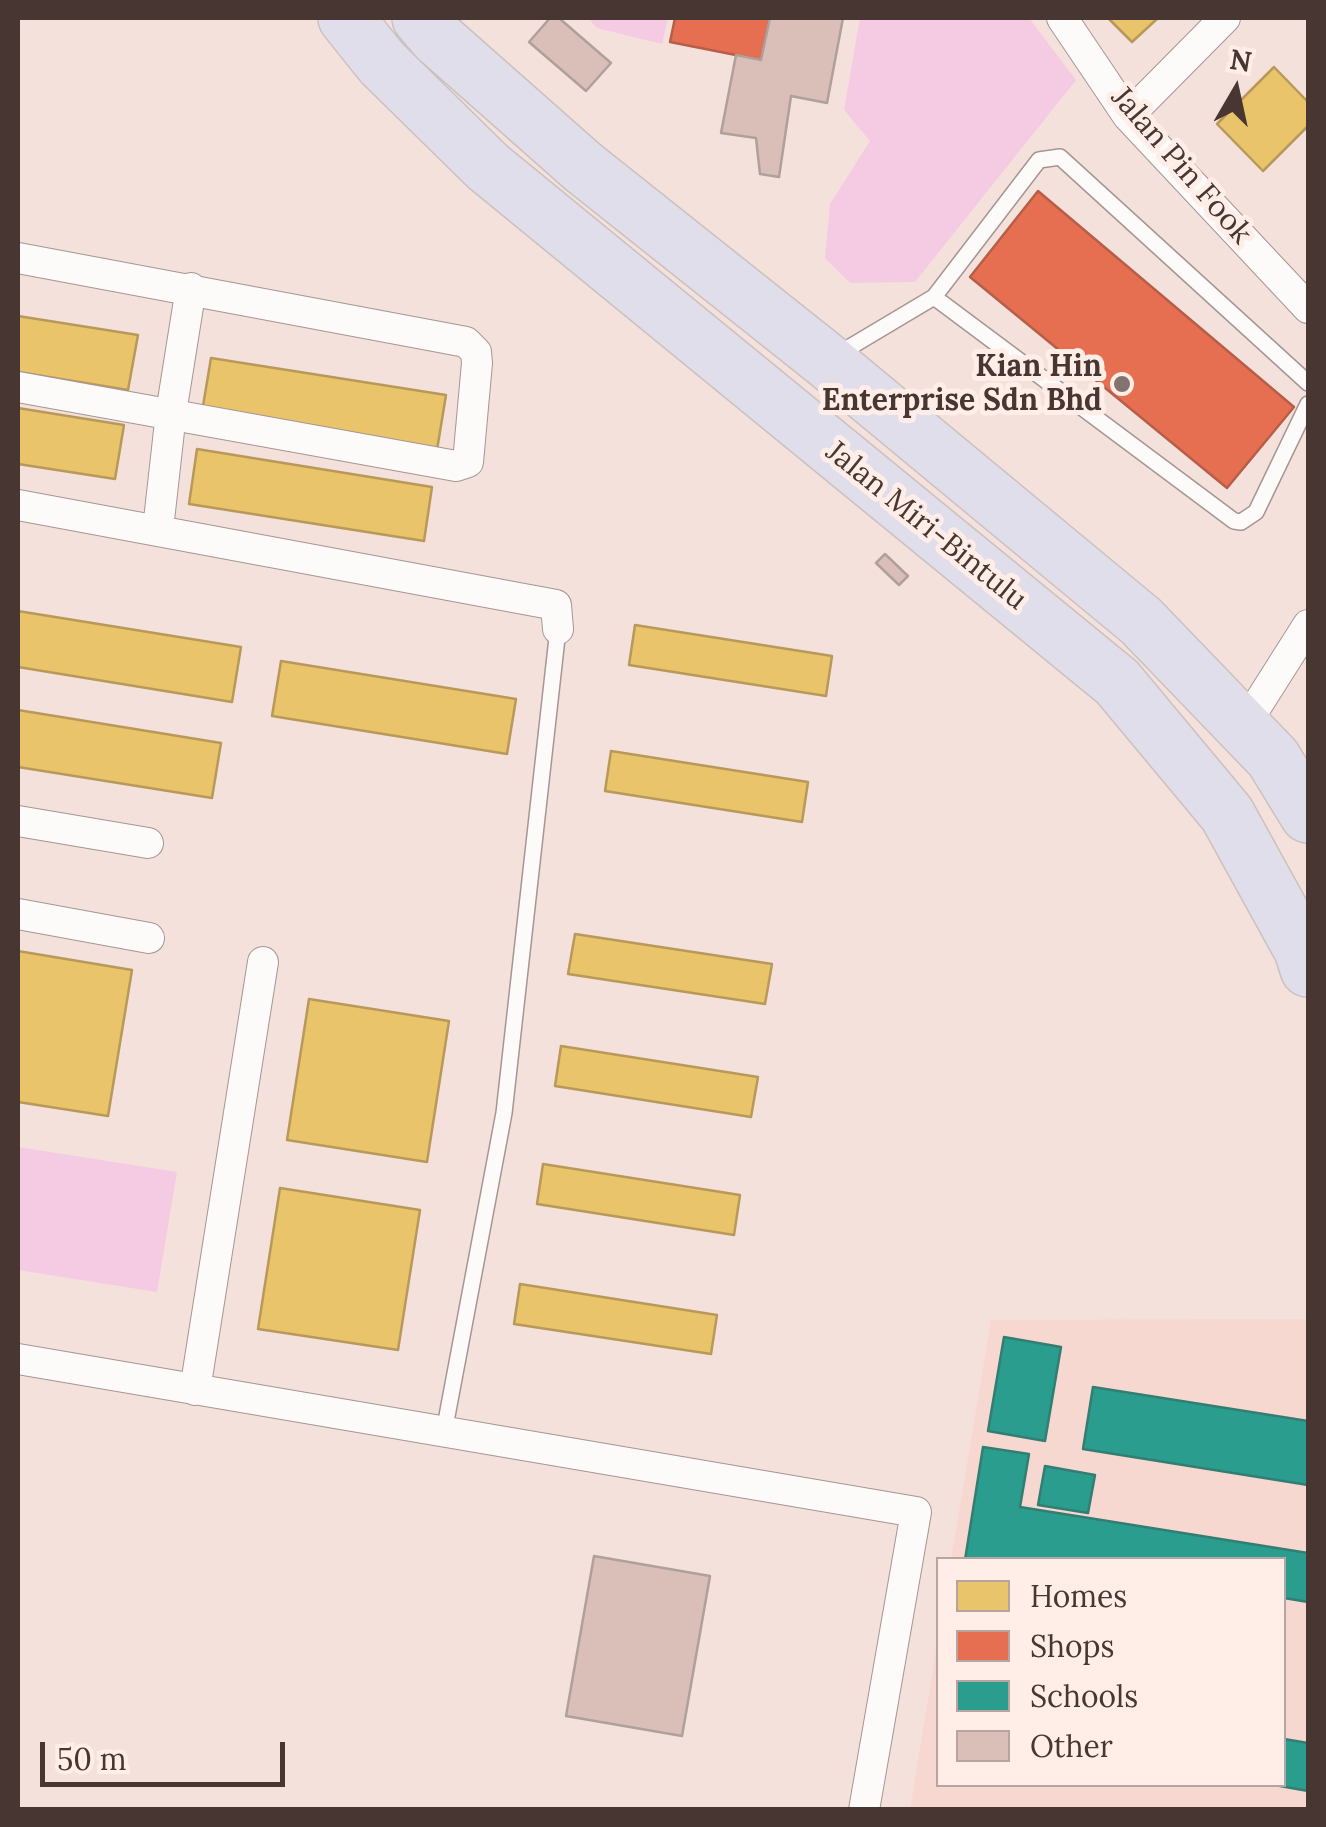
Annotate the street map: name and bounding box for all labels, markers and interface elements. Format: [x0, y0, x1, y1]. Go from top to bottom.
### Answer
north arrow [1186, 40, 1286, 140]
text: N [1227, 41, 1254, 80]
street label: Jalan Pin Fook [1103, 80, 1259, 252]
place label: Kian Hin Enterprise Sdn Bhd [822, 349, 1102, 420]
marker: Kian Hin Enterprise Sdn Bhd [1111, 373, 1133, 395]
street label: Jalan Miri-Bintulu [818, 434, 1034, 618]
legend [936, 1557, 1286, 1787]
text: Homes [1030, 1577, 1127, 1615]
text: Shops [1030, 1627, 1114, 1665]
text: Schools [1030, 1677, 1138, 1715]
scale bar [45, 1722, 290, 1784]
text: Other [1030, 1727, 1113, 1765]
text: 50 m [57, 1740, 127, 1778]

